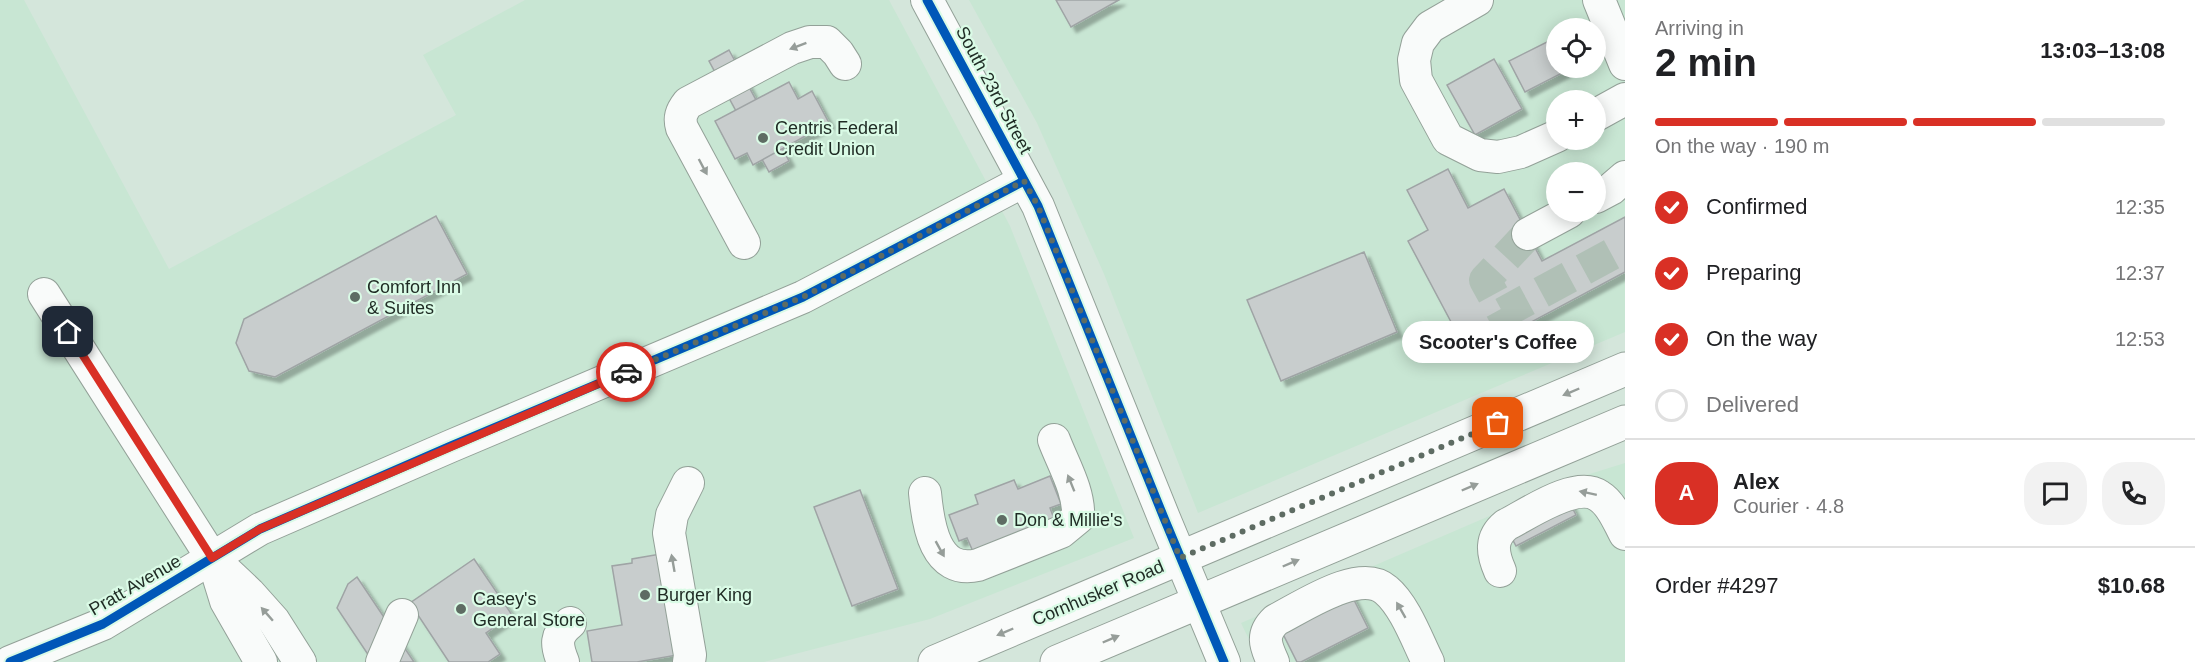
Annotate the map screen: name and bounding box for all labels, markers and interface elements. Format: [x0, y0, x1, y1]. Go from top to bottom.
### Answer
text: Arriving in [1655, 17, 1744, 39]
map controls [1546, 18, 1606, 222]
button: locate [1546, 18, 1606, 78]
street label: South 23rd Street [952, 23, 1036, 157]
text: 13:03–13:08 [2040, 38, 2165, 63]
text: 2 min [1655, 41, 1757, 84]
one-way arrow [788, 42, 806, 52]
button: + [1546, 90, 1606, 150]
place label: Centris Federal Credit Union [775, 118, 898, 159]
marker: Centris Federal Credit Union [756, 131, 770, 145]
text: On the way · 190 m [1655, 135, 1830, 157]
one-way arrow [698, 158, 708, 175]
button: − [1546, 162, 1606, 222]
icon: check [1655, 191, 1688, 224]
text: Confirmed [1706, 194, 1807, 219]
text: 12:35 [2115, 196, 2165, 218]
icon: check [1655, 257, 1688, 290]
text: Preparing [1706, 260, 1801, 285]
text: 12:37 [2115, 262, 2165, 284]
place label: Comfort Inn & Suites [367, 277, 461, 318]
marker: Comfort Inn & Suites [348, 290, 362, 304]
pin [42, 306, 93, 357]
icon: home [51, 315, 84, 348]
callout: Scooter's Coffee [1402, 321, 1594, 363]
icon: check [1655, 323, 1688, 356]
text: On the way [1706, 326, 1817, 351]
text: 12:53 [2115, 328, 2165, 350]
text: Scooter's Coffee [1419, 331, 1577, 353]
courier [596, 342, 656, 402]
icon: car [610, 356, 643, 389]
one-way arrow [1562, 388, 1580, 397]
text: Delivered [1706, 392, 1799, 417]
pin [1472, 397, 1523, 448]
icon: bag [1481, 406, 1514, 439]
button: chat [2024, 462, 2087, 525]
button: phone [2102, 462, 2165, 525]
text: Alex [1733, 469, 1779, 494]
one-way arrow [1065, 473, 1075, 491]
text: A [1679, 480, 1694, 505]
one-way arrow [1462, 482, 1480, 492]
one-way arrow [1578, 488, 1597, 497]
text: Courier · 4.8 [1733, 495, 1844, 517]
place label: Don & Millie's [1014, 510, 1122, 530]
marker: Don & Millie's [995, 513, 1009, 527]
one-way arrow [935, 541, 945, 558]
street label: Pratt Avenue [86, 551, 184, 619]
one-way arrow [668, 553, 677, 572]
street label: Cornhusker Road [1029, 556, 1167, 630]
one-way arrow [1282, 558, 1300, 567]
text: Order #4297 [1655, 573, 1779, 598]
text: $10.68 [2098, 573, 2165, 598]
place label: Burger King [657, 585, 752, 605]
marker: Burger King [638, 588, 652, 602]
place label: Casey's General Store [473, 589, 585, 630]
one-way arrow [1396, 601, 1406, 618]
marker: Casey's General Store [454, 602, 468, 616]
one-way arrow [261, 607, 274, 622]
one-way arrow [996, 628, 1014, 637]
one-way arrow [1103, 634, 1121, 644]

